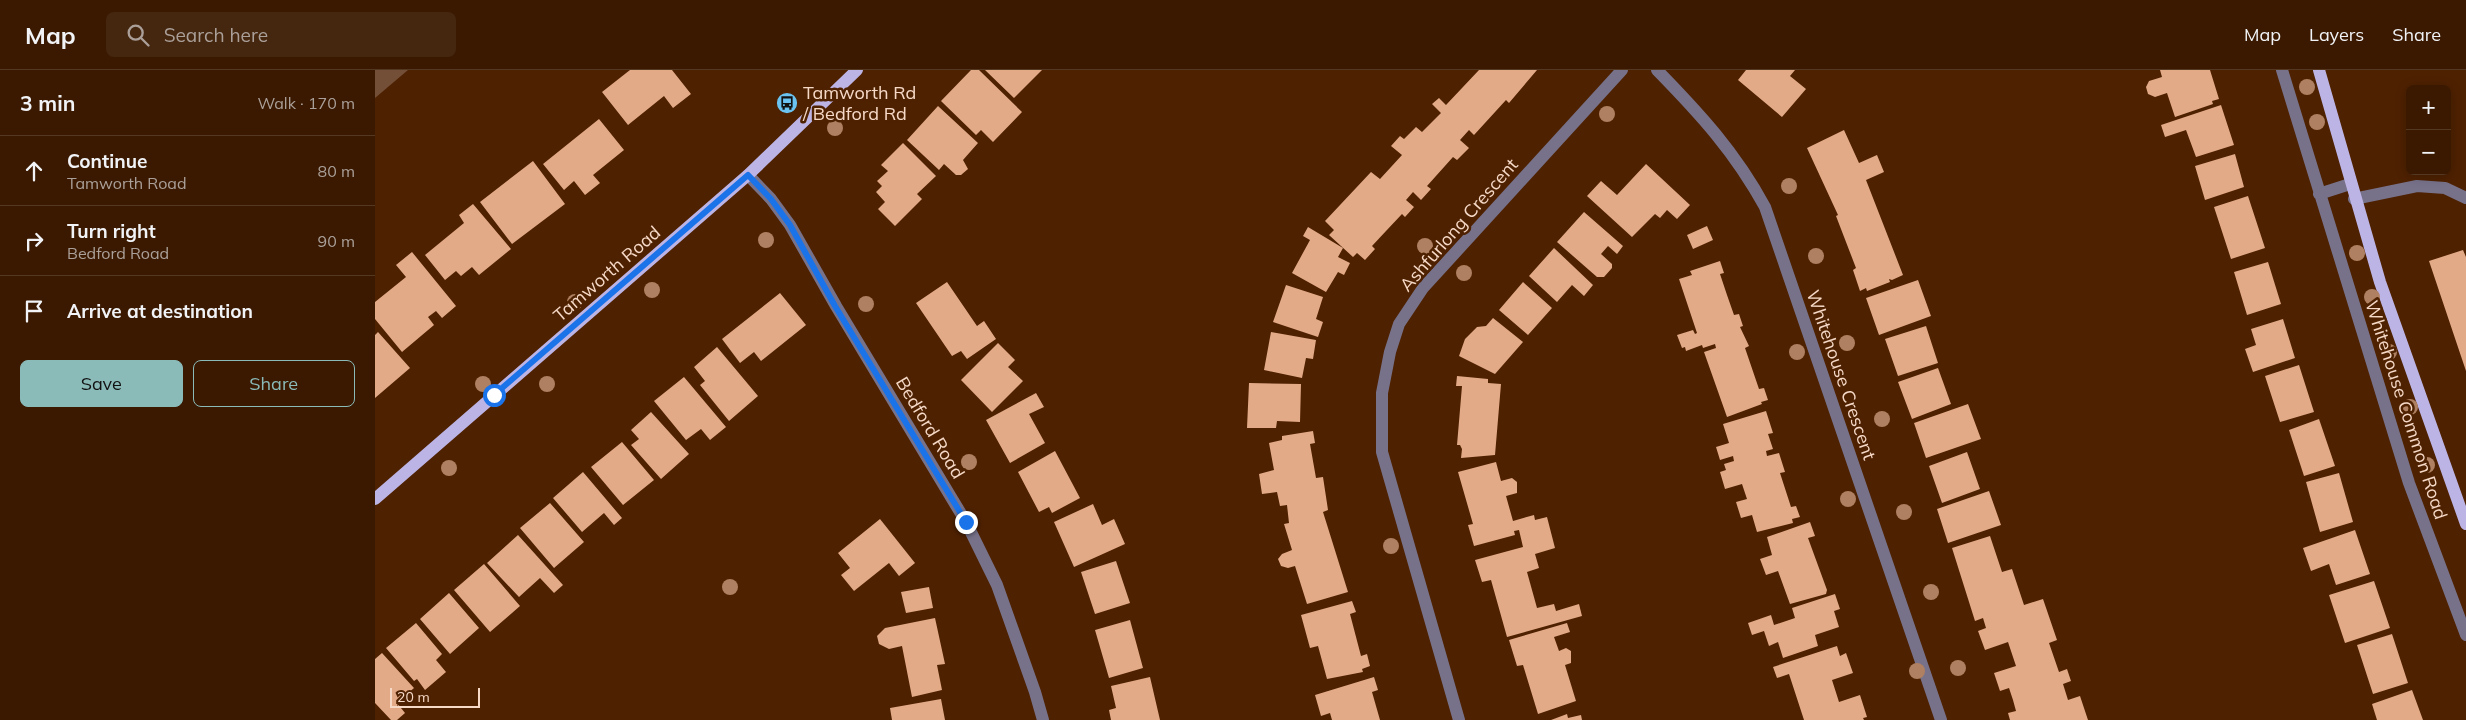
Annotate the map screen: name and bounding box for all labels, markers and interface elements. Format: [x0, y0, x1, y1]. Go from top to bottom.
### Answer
search box [106, 12, 456, 57]
text: Map [25, 20, 76, 50]
icon: search [124, 21, 152, 49]
text: Search here [164, 23, 268, 47]
text: Map [2244, 23, 2281, 46]
text: Layers [2309, 23, 2364, 46]
text: Share [2392, 23, 2441, 46]
place label: Tamworth Rd / Bedford Rd [802, 81, 916, 125]
map controls [2406, 85, 2451, 175]
button: + [2406, 85, 2451, 130]
text: 3 min [20, 90, 75, 116]
bus stop icon: Tamworth Rd / Bedford Rd [775, 91, 799, 115]
text: Walk · 170 m [257, 93, 355, 113]
button: − [2406, 130, 2451, 175]
text: Continue [67, 149, 147, 173]
street label: Ashfurlong Crescent [1394, 153, 1523, 296]
icon: ahead [20, 157, 48, 185]
text: 80 m [318, 161, 355, 181]
text: Tamworth Road [67, 173, 187, 193]
text: Turn right [67, 219, 156, 243]
street label: Tamworth Road [548, 221, 665, 326]
icon: right [20, 227, 48, 255]
text: 90 m [318, 231, 355, 251]
text: Bedford Road [67, 243, 169, 263]
street label: Whitehouse Crescent [1802, 287, 1881, 463]
icon: arrive [20, 297, 48, 325]
street label: Whitehouse Common Road [2360, 298, 2453, 522]
text: Arrive at destination [67, 299, 253, 323]
button: Save [20, 360, 183, 407]
button: Share [193, 360, 355, 407]
street label: Bedford Road [891, 373, 970, 483]
route start [483, 384, 506, 407]
route end [955, 511, 978, 534]
scale bar [390, 685, 480, 708]
text: 20 m [397, 688, 430, 706]

